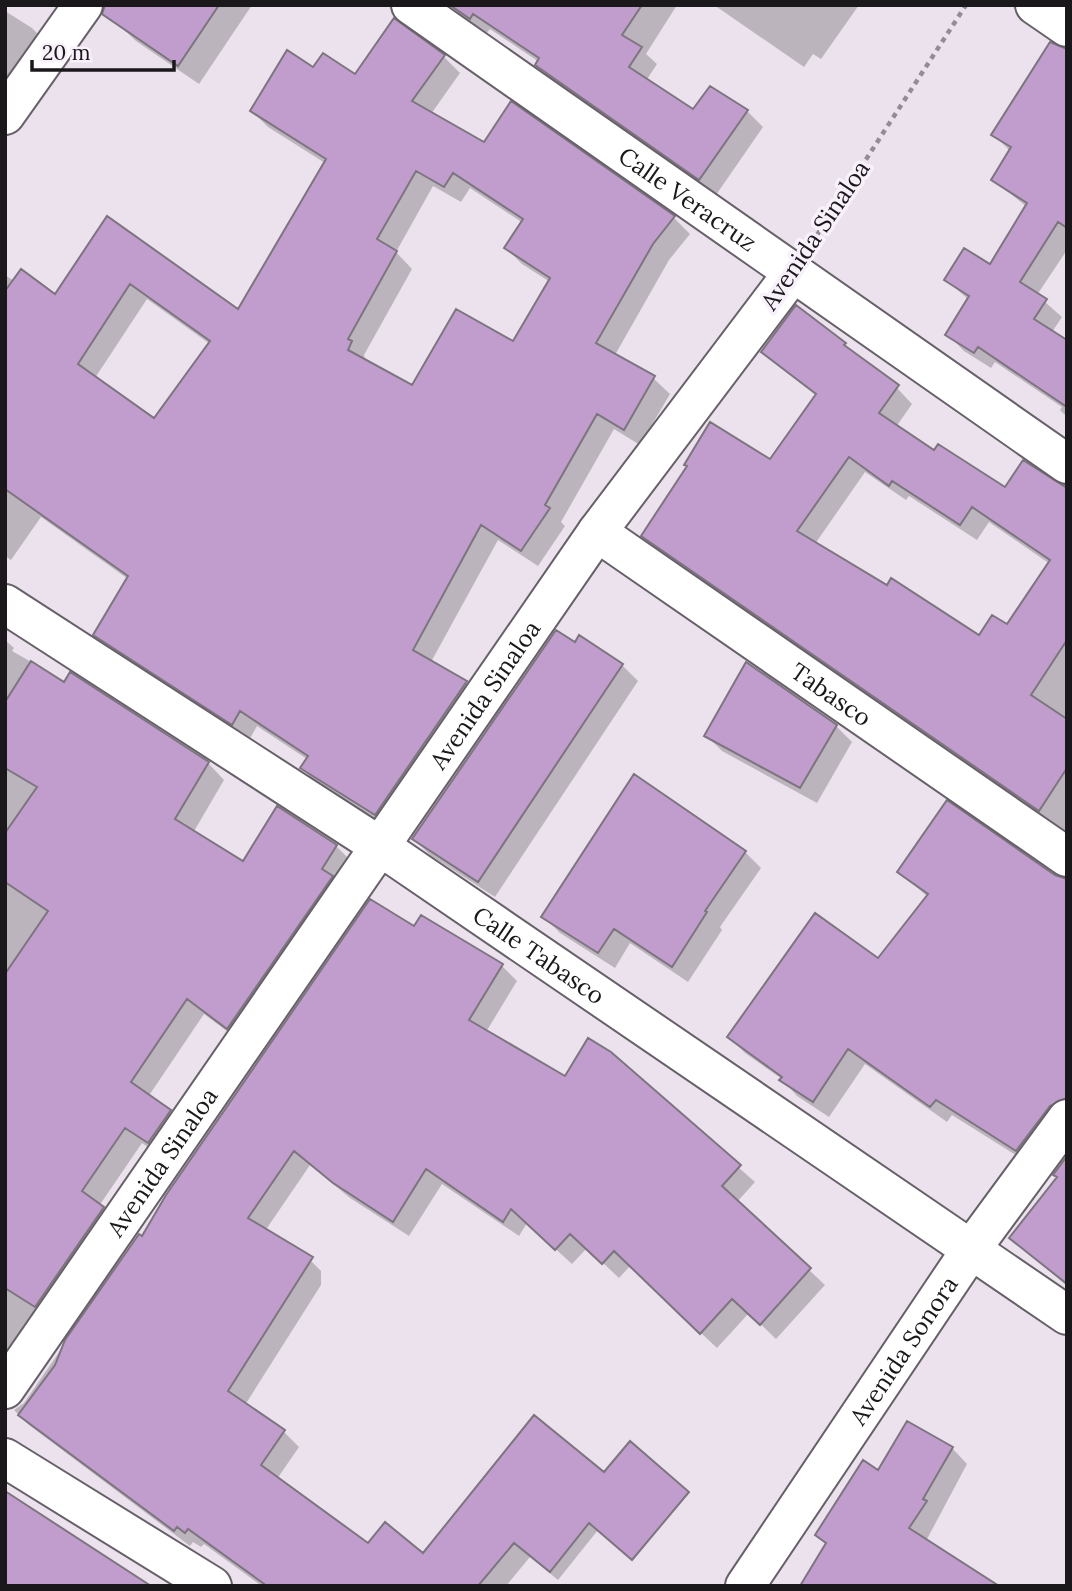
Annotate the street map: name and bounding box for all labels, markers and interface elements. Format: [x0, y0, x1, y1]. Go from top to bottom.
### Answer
scale bar [32, 28, 173, 72]
text: 20 m [42, 39, 91, 66]
street label: Calle Veracruz [613, 140, 763, 258]
street label: Avenida Sinaloa [753, 154, 877, 317]
street label: Avenida Sinaloa [422, 614, 547, 776]
street label: Tabasco [785, 655, 878, 733]
street label: Calle Tabasco [467, 899, 611, 1011]
street label: Avenida Sinaloa [99, 1081, 224, 1243]
street label: Avenida Sonora [842, 1270, 964, 1431]

